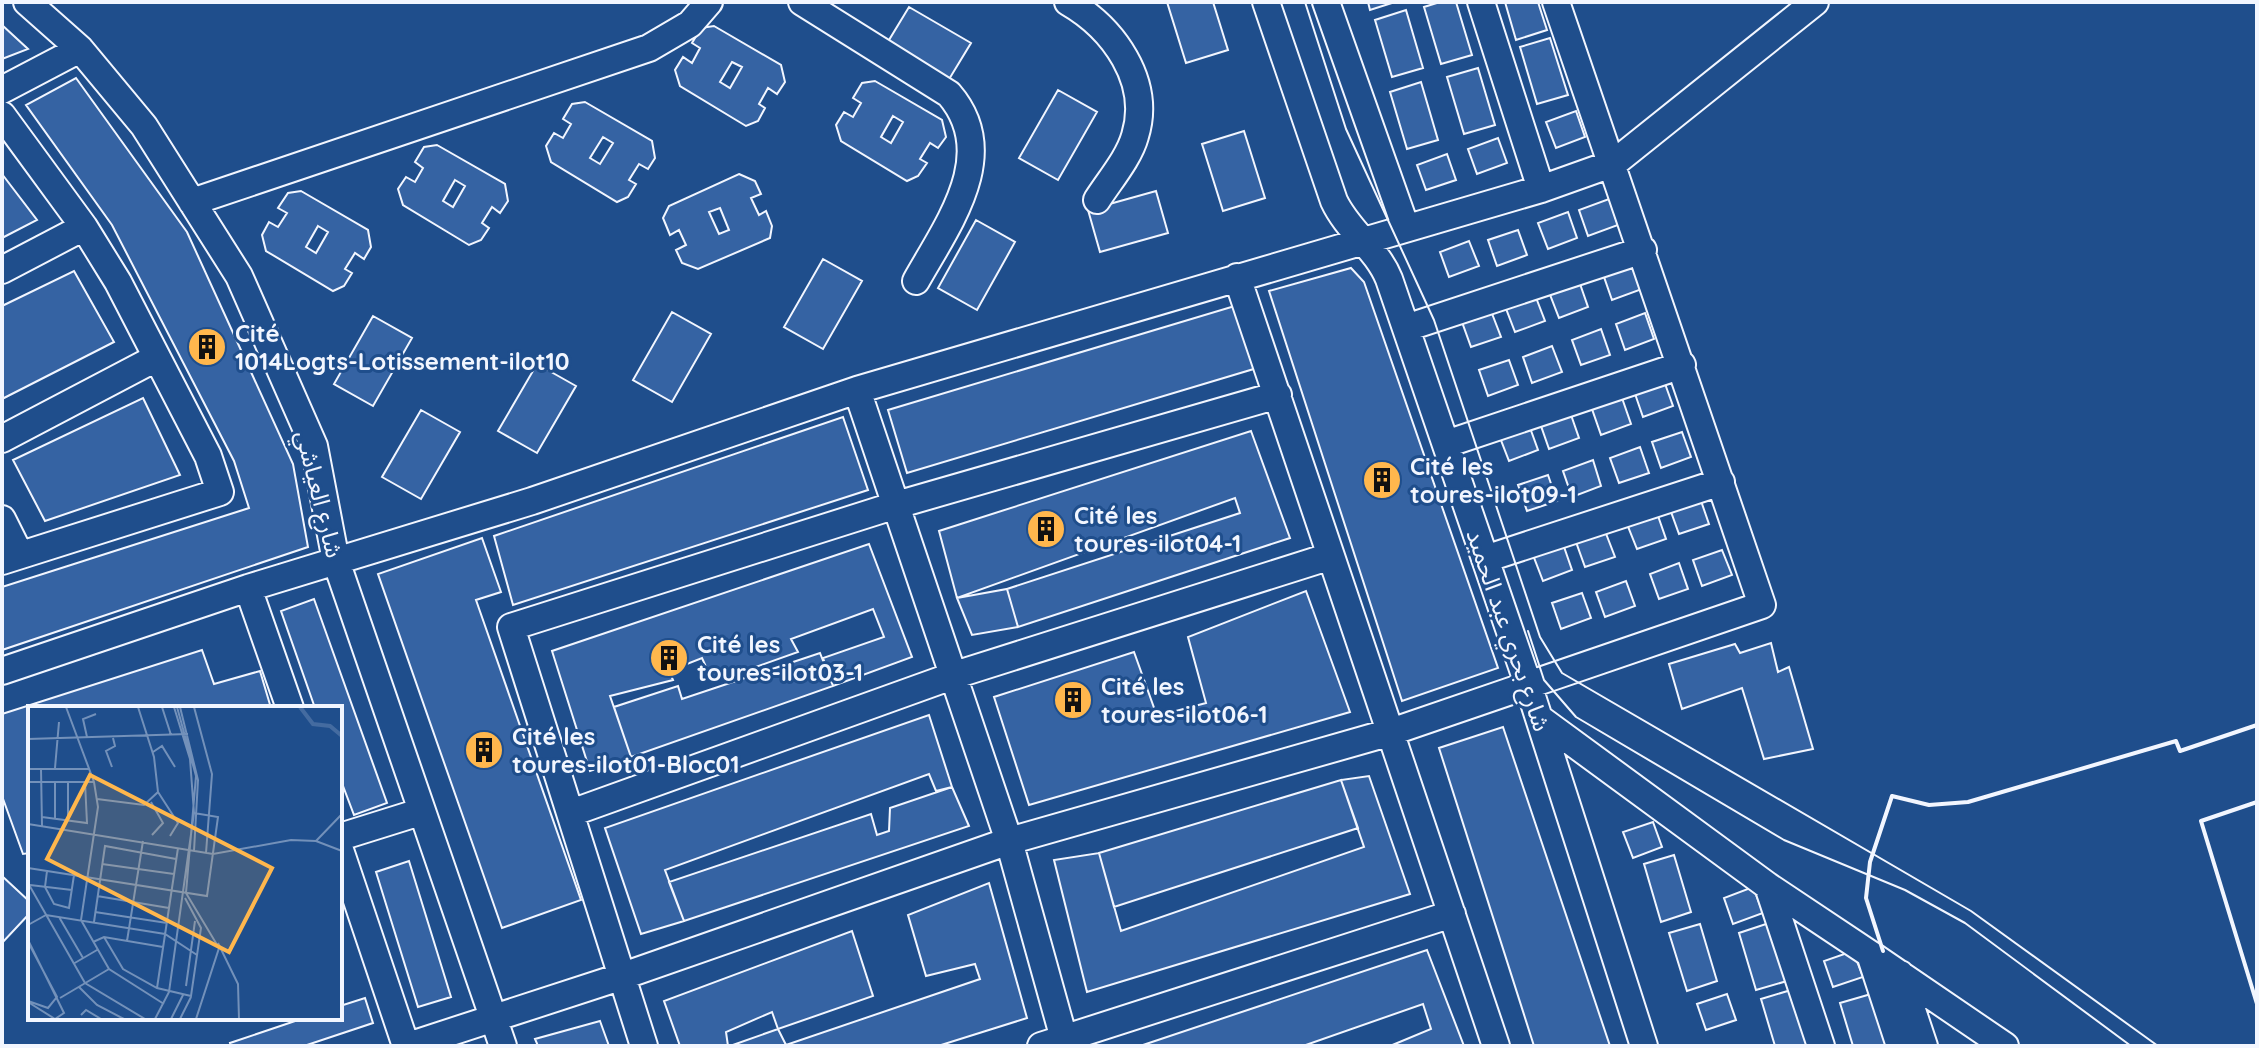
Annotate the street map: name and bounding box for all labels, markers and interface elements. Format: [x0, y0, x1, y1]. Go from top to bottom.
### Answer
place label: Cité 1014Logts-Lotissement-ilot10 [235, 318, 570, 376]
building icon: Cité 1014Logts-Lotissement-ilot10 [186, 326, 228, 368]
street label: شارع العياشي [285, 427, 350, 562]
place label: Cité les toures-ilot09-1 [1410, 451, 1577, 509]
building icon: Cité les toures-ilot09-1 [1361, 459, 1403, 501]
place label: Cité les toures-ilot04-1 [1074, 500, 1241, 558]
building icon: Cité les toures-ilot04-1 [1025, 508, 1067, 550]
street label: شارع بحري عبد الحميد [1456, 525, 1558, 737]
place label: Cité les toures-ilot03-1 [697, 629, 863, 687]
building icon: Cité les toures-ilot03-1 [648, 637, 690, 679]
place label: Cité les toures-ilot06-1 [1101, 671, 1267, 729]
building icon: Cité les toures-ilot06-1 [1052, 679, 1094, 721]
inset map [28, 706, 342, 1020]
place label: Cité les toures-ilot01-Bloc01 [512, 721, 740, 779]
building icon: Cité les toures-ilot01-Bloc01 [463, 729, 505, 771]

